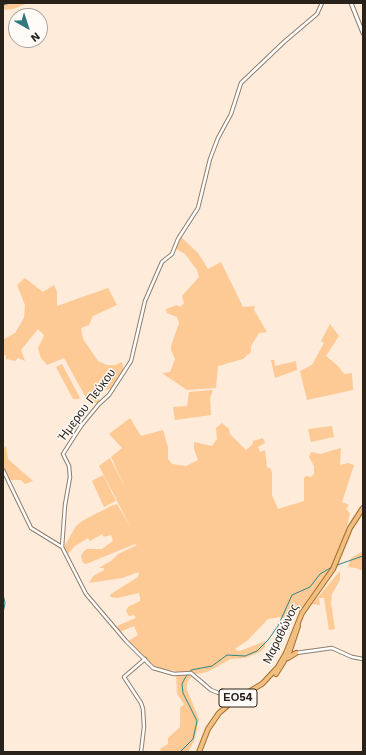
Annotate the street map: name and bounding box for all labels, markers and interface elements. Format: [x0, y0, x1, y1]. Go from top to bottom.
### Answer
north arrow [8, 8, 48, 48]
text: N [28, 29, 42, 45]
street label: Ήμερου Πεύκου [55, 366, 119, 444]
street label: Μαραθώνος [260, 602, 302, 666]
road number: ΕΟ54 [219, 689, 257, 707]

